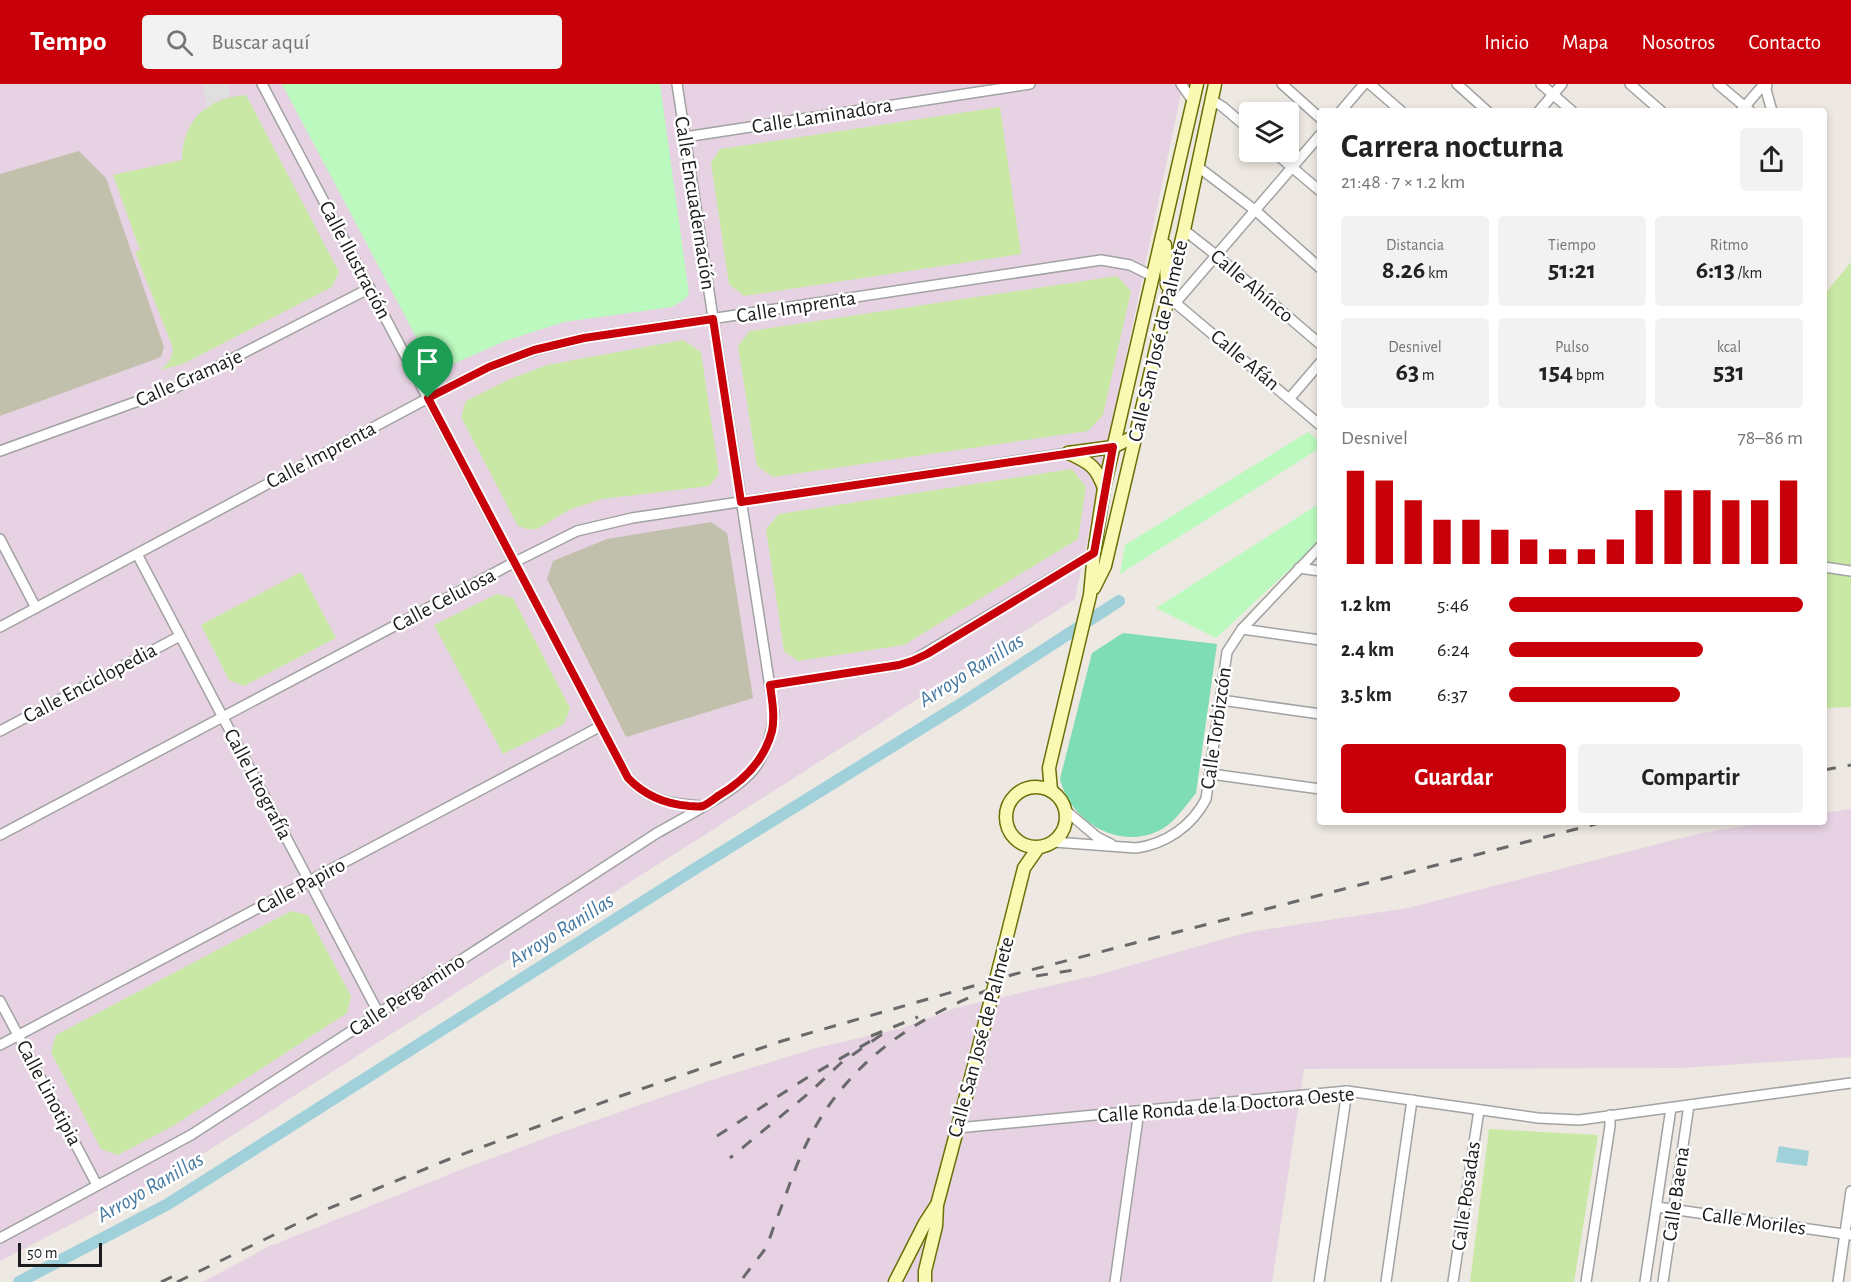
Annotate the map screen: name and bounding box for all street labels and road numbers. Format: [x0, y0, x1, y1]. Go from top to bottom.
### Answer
street label: Calle Laminadora [750, 94, 894, 137]
street label: Calle Encuadernación [671, 115, 719, 291]
street label: Calle Ilustración [315, 197, 395, 323]
street label: Calle San José de Palmete [1125, 238, 1191, 444]
street label: Calle Ahínco [1206, 245, 1298, 327]
street label: Calle Imprenta [735, 287, 857, 327]
street label: Calle Afán [1207, 325, 1283, 395]
street label: Calle Gramaje [133, 345, 245, 411]
street label: Calle Imprenta [263, 417, 379, 493]
street label: Calle Celulosa [389, 564, 499, 636]
street label: Calle Enciclopedia [20, 639, 160, 727]
street label: Calle Torbizcón [1197, 666, 1235, 790]
street label: Calle Litografía [220, 725, 296, 843]
street label: Calle Papiro [253, 854, 349, 918]
street label: Calle San José de Palmete [944, 934, 1018, 1140]
street label: Calle Pergamino [345, 950, 469, 1040]
street label: Calle Linotipia [12, 1037, 86, 1150]
street label: Calle Ronda de la Doctora Oeste [1097, 1083, 1355, 1127]
street label: Calle Posadas [1448, 1140, 1484, 1252]
street label: Calle Baena [1659, 1145, 1693, 1243]
street label: Calle Moriles [1701, 1203, 1807, 1239]

